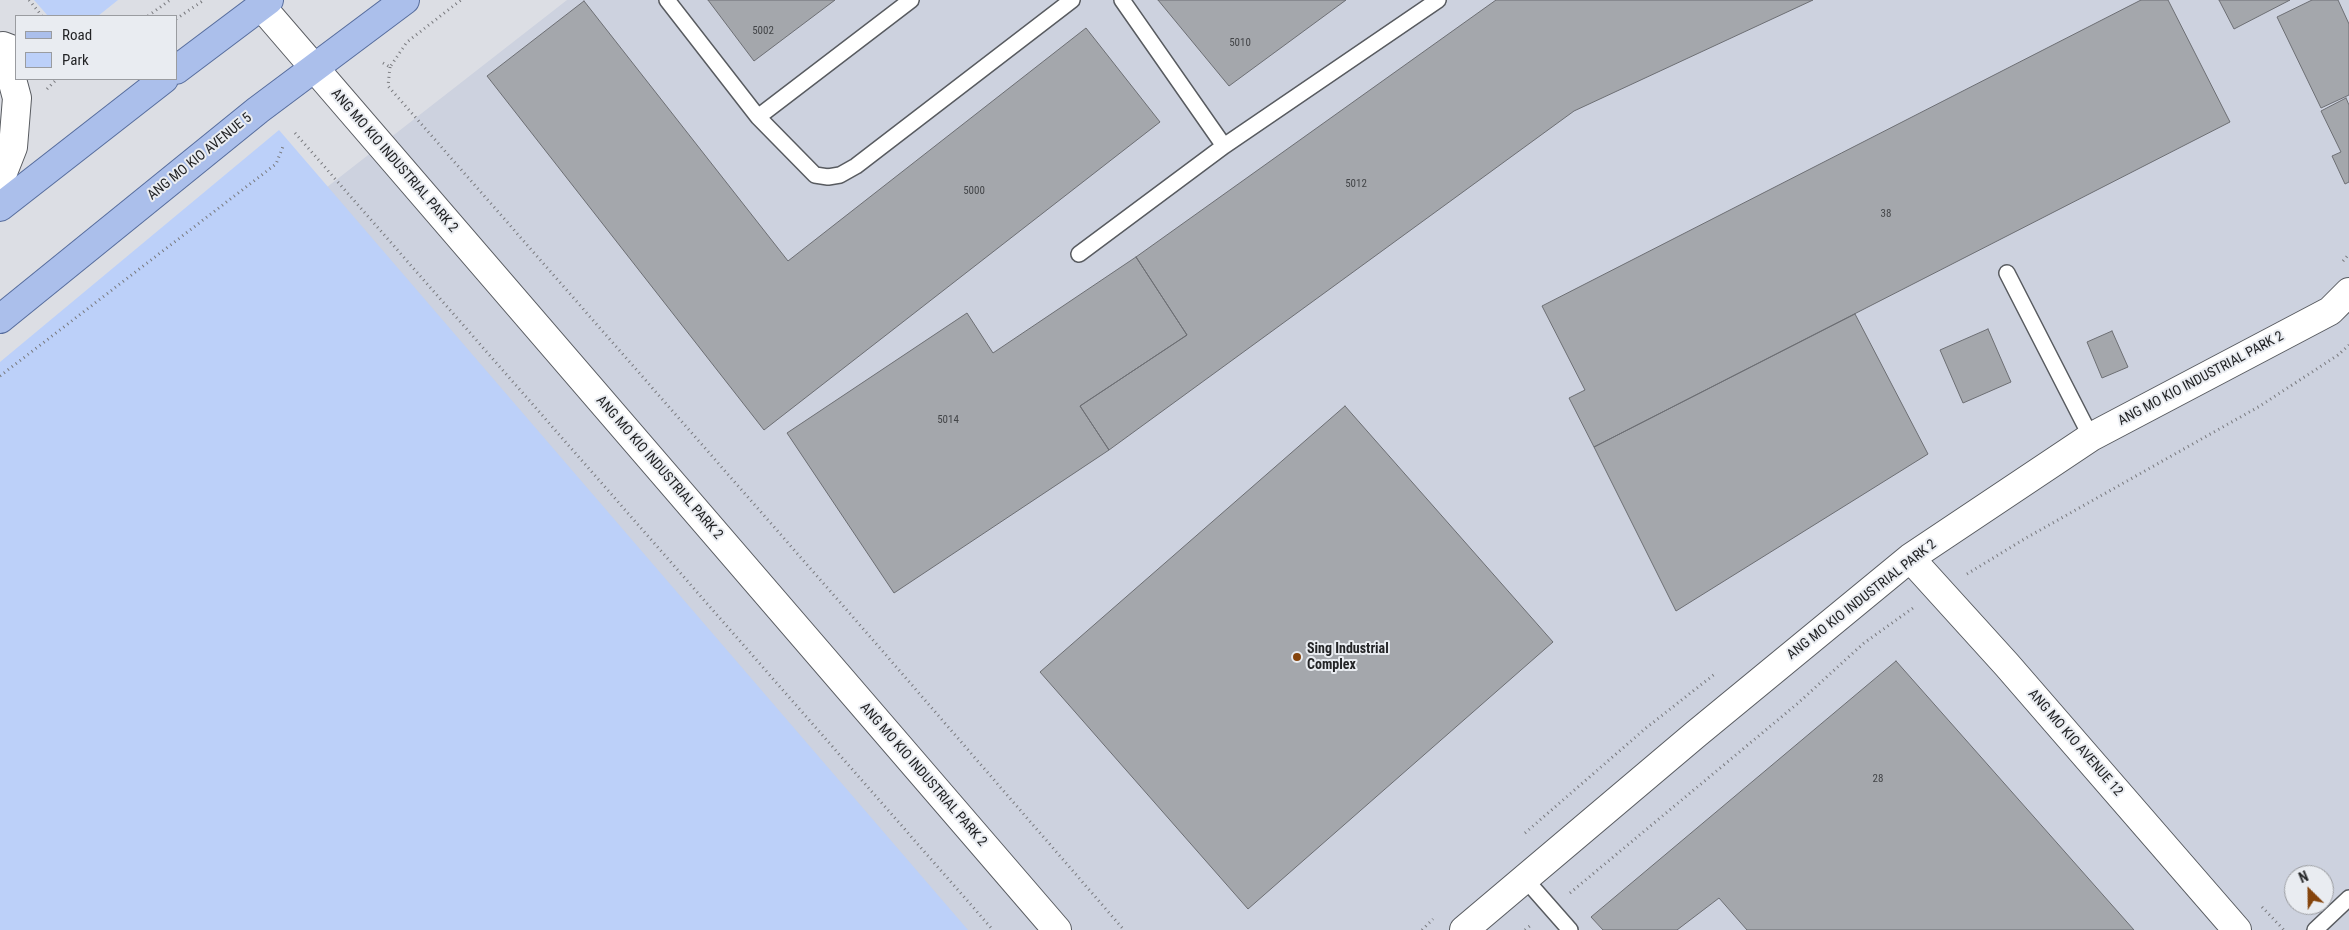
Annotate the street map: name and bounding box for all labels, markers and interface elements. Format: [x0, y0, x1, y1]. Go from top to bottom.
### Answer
legend [15, 15, 178, 80]
house number: 5002 [752, 24, 774, 38]
text: Road [62, 26, 92, 44]
house number: 5010 [1229, 36, 1251, 50]
text: Park [62, 51, 89, 69]
street label: ANG MO KIO INDUSTRIAL PARK 2 [327, 86, 461, 236]
street label: ANG MO KIO AVENUE 5 [145, 110, 255, 204]
house number: 5012 [1345, 177, 1367, 191]
house number: 5000 [963, 184, 985, 198]
house number: 38 [1881, 207, 1891, 221]
street label: ANG MO KIO INDUSTRIAL PARK 2 [2115, 328, 2287, 430]
street label: ANG MO KIO INDUSTRIAL PARK 2 [592, 393, 726, 543]
house number: 5014 [937, 413, 959, 427]
street label: ANG MO KIO INDUSTRIAL PARK 2 [1784, 536, 1940, 664]
place label: Sing Industrial Complex [1307, 641, 1389, 674]
marker: Sing Industrial Complex [1291, 651, 1303, 663]
street label: ANG MO KIO AVENUE 12 [2024, 686, 2126, 800]
street label: ANG MO KIO INDUSTRIAL PARK 2 [856, 700, 990, 850]
house number: 28 [1873, 772, 1883, 786]
north arrow [2284, 865, 2334, 915]
text: N [2296, 868, 2311, 886]

